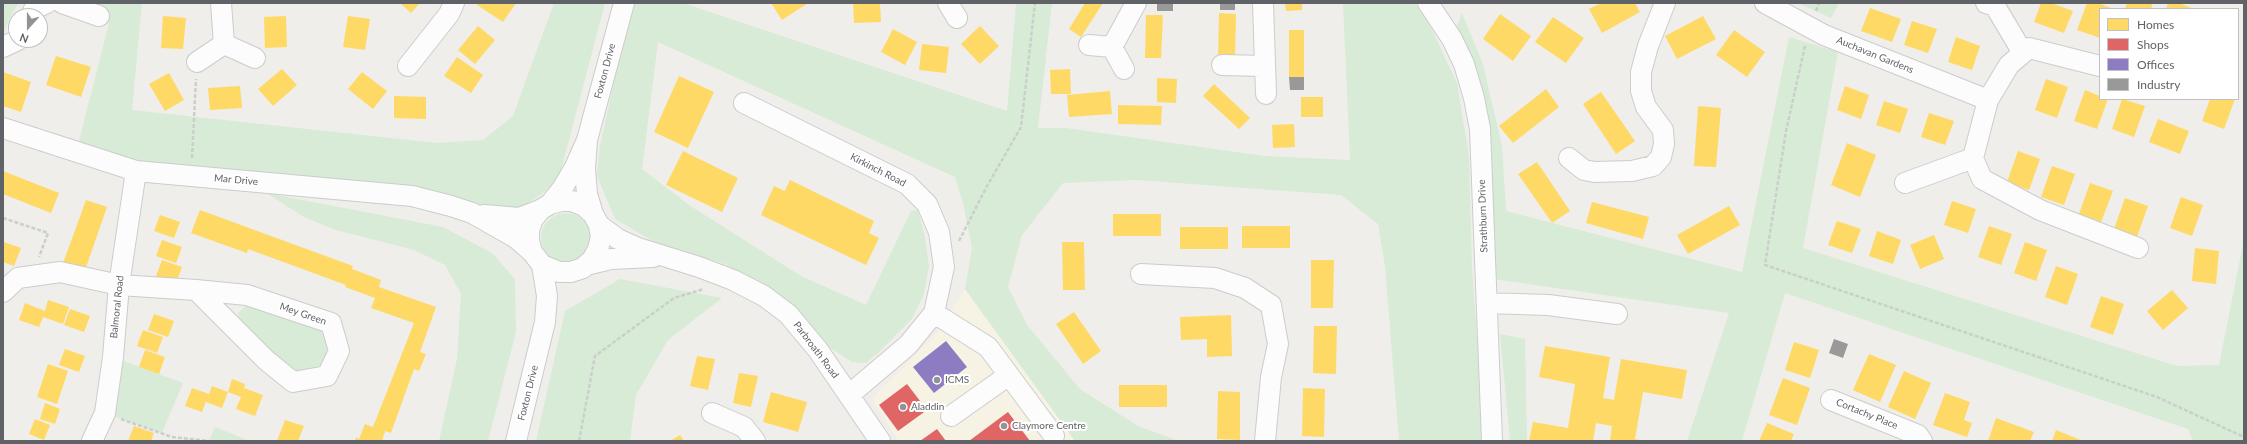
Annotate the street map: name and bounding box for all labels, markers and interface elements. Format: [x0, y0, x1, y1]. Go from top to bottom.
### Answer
north arrow [8, 8, 48, 48]
legend [2099, 8, 2239, 100]
text: Homes [2137, 17, 2174, 32]
text: N [18, 31, 30, 46]
street label: Auchavan Gardens [1835, 34, 1915, 76]
text: Shops [2137, 37, 2169, 52]
street label: Foxton Drive [592, 42, 618, 100]
text: Offices [2137, 57, 2174, 72]
text: Industry [2137, 77, 2180, 92]
street label: Kirkinch Road [848, 151, 908, 189]
street label: Mar Drive [213, 172, 259, 188]
street label: Strathburn Drive [1476, 179, 1490, 253]
street label: Balmoral Road [108, 275, 126, 339]
street label: Mey Green [278, 300, 328, 328]
street label: Parbroath Road [791, 319, 841, 381]
street label: Foxton Drive [515, 364, 541, 422]
place label: ICMS [945, 374, 969, 386]
marker: ICMS [932, 375, 942, 385]
street label: Cortachy Place [1834, 396, 1900, 432]
place label: Aladdin [911, 401, 944, 413]
marker: Aladdin [898, 402, 908, 412]
place label: Claymore Centre [1012, 420, 1086, 432]
marker: Claymore Centre [999, 421, 1009, 431]

